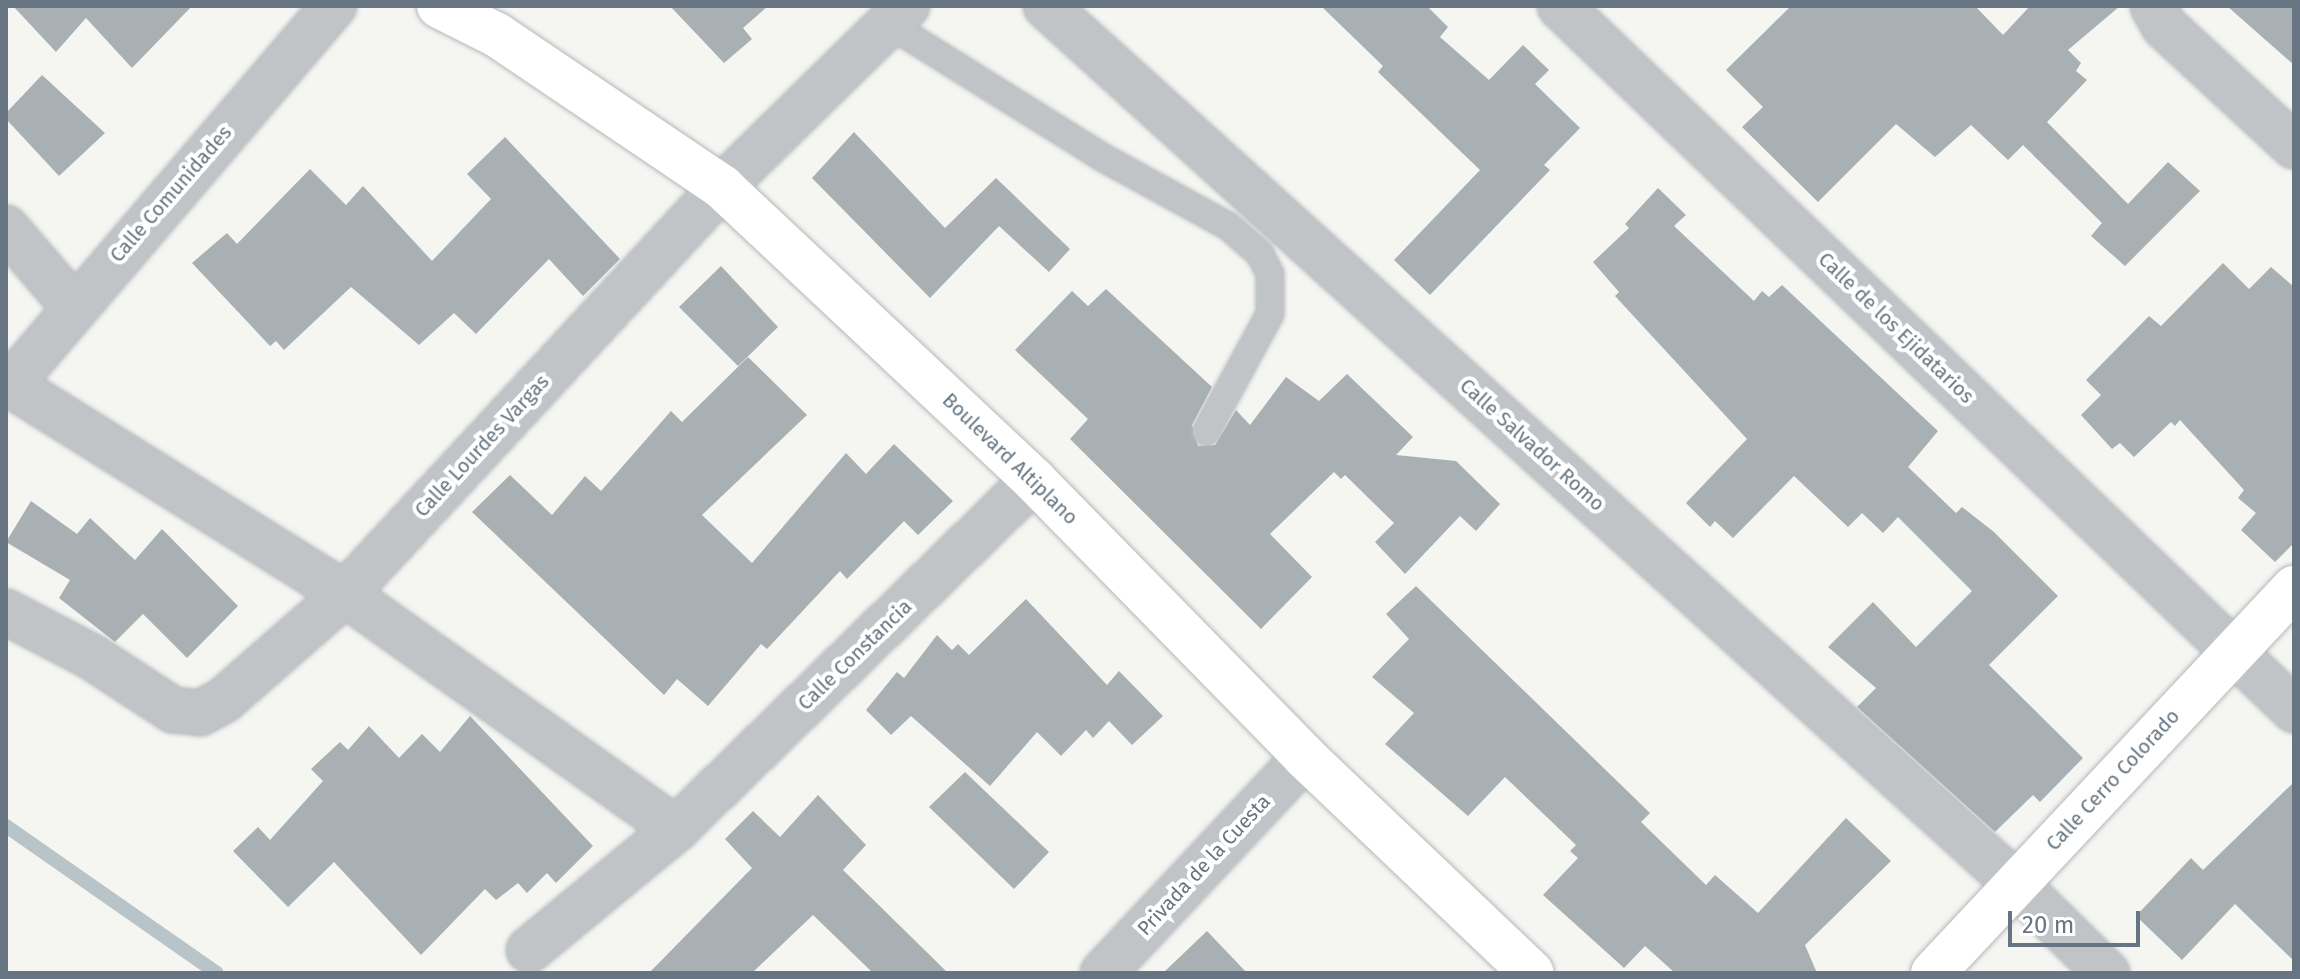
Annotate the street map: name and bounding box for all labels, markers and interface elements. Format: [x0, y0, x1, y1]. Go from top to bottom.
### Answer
street label: Calle Comunidades [105, 121, 237, 267]
street label: Calle de los Ejidatarios [1813, 248, 1979, 408]
street label: Calle Lourdes Vargas [410, 370, 554, 522]
street label: Calle Salvador Romo [1455, 374, 1609, 516]
street label: Boulevard Altiplano [937, 388, 1083, 530]
street label: Calle Constancia [793, 595, 917, 715]
street label: Calle Cerro Colorado [2041, 704, 2185, 856]
street label: Privada de la Cuesta [1133, 790, 1275, 940]
scale bar [2012, 895, 2144, 945]
text: 20 m [2022, 911, 2074, 939]

